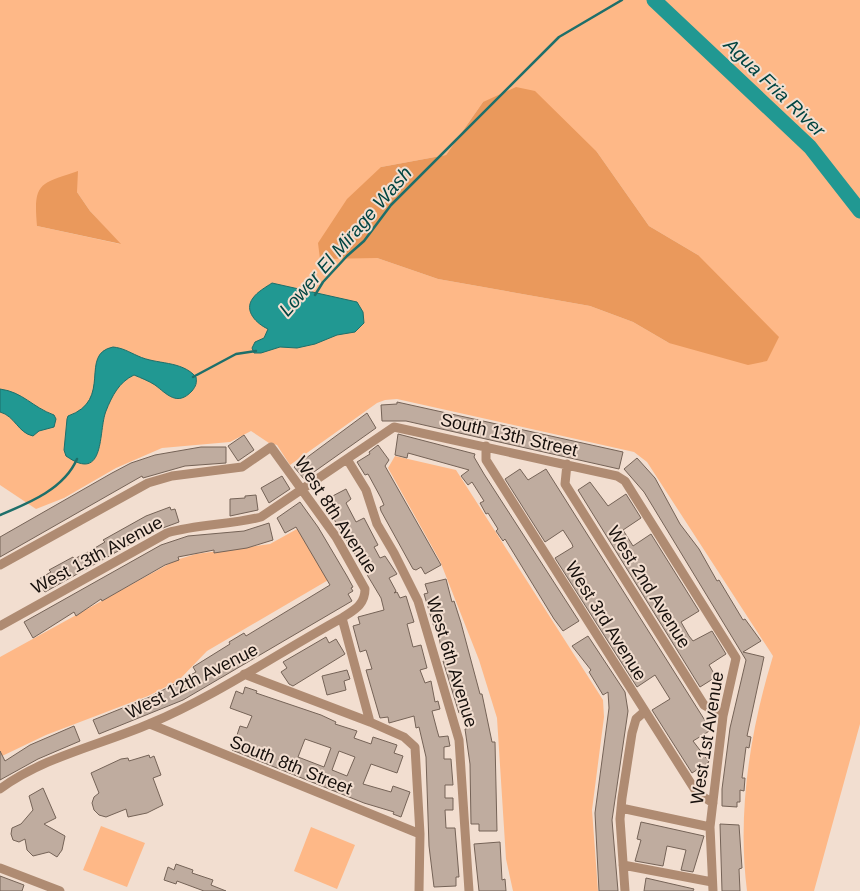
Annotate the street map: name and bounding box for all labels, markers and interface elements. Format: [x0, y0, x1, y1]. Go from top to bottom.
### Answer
water label: Agua Fria River [719, 33, 830, 141]
water label: Lower El Mirage Wash [275, 162, 416, 320]
street label: South 13th Street [438, 409, 580, 461]
street label: West 8th Avenue [291, 453, 381, 577]
street label: West 13th Avenue [28, 512, 166, 598]
street label: West 2nd Avenue [603, 522, 695, 652]
street label: West 3rd Avenue [561, 558, 651, 684]
street label: West 6th Avenue [423, 594, 481, 730]
street label: West 12th Avenue [123, 639, 261, 723]
street label: West 1st Avenue [687, 670, 727, 806]
street label: South 8th Street [227, 731, 355, 799]

